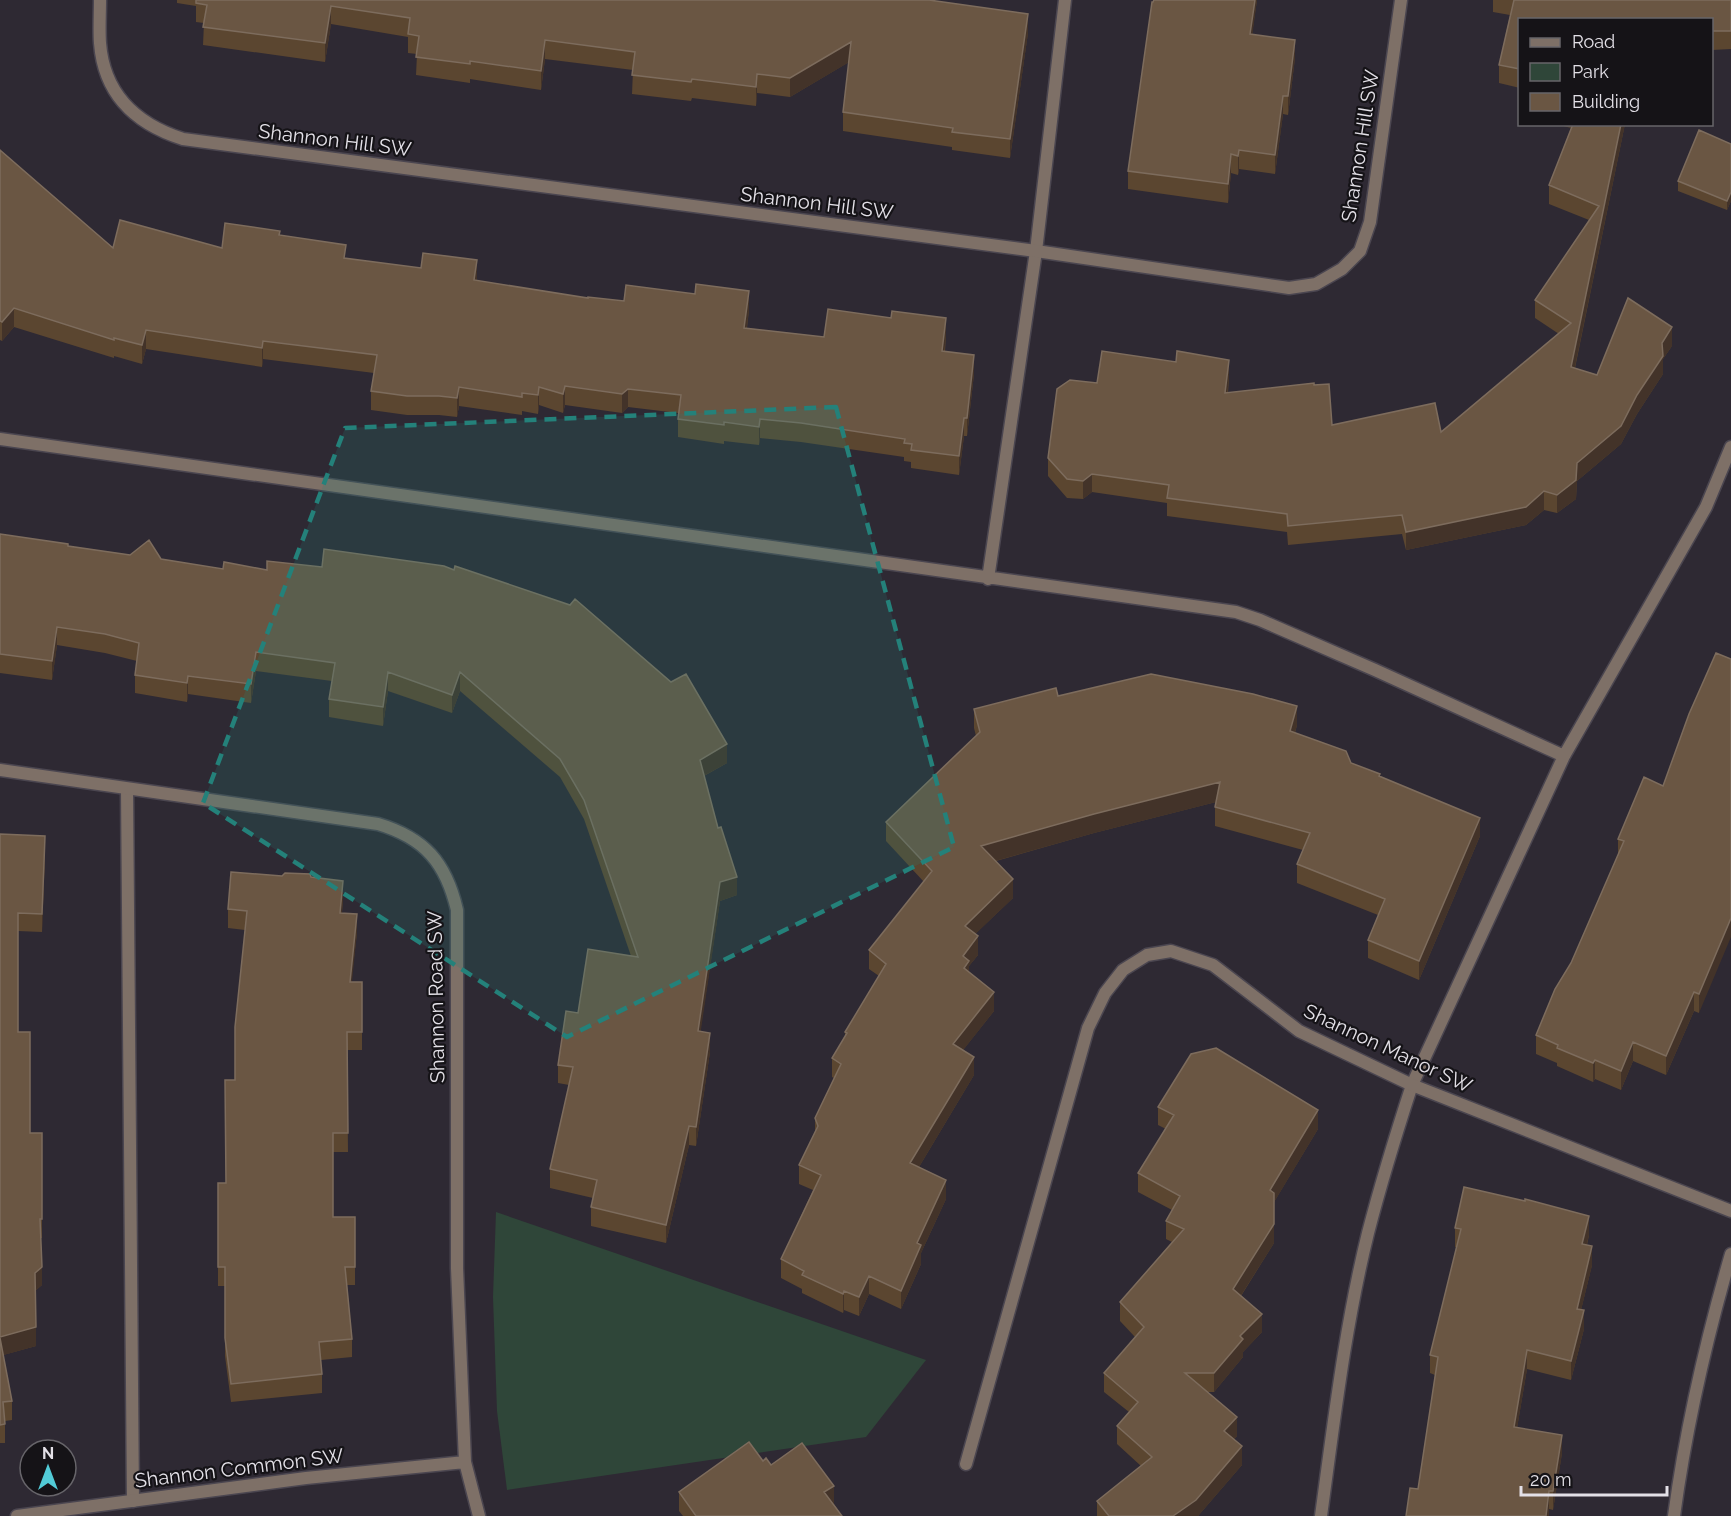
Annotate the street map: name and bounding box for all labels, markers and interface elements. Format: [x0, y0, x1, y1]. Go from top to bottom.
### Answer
legend [1518, 18, 1713, 126]
text: Road [1572, 31, 1615, 52]
text: Park [1572, 61, 1609, 82]
street label: Shannon Hill SW [1336, 68, 1384, 224]
text: Building [1572, 91, 1640, 112]
street label: Shannon Hill SW [257, 119, 413, 161]
street label: Shannon Hill SW [739, 182, 895, 224]
street label: Shannon Road SW [422, 910, 450, 1083]
street label: Shannon Manor SW [1300, 998, 1476, 1098]
north arrow [18, 1438, 78, 1498]
street label: Shannon Common SW [133, 1443, 345, 1493]
text: N [42, 1444, 54, 1463]
scale bar [1521, 1459, 1666, 1497]
text: 20 m [1530, 1469, 1572, 1490]

